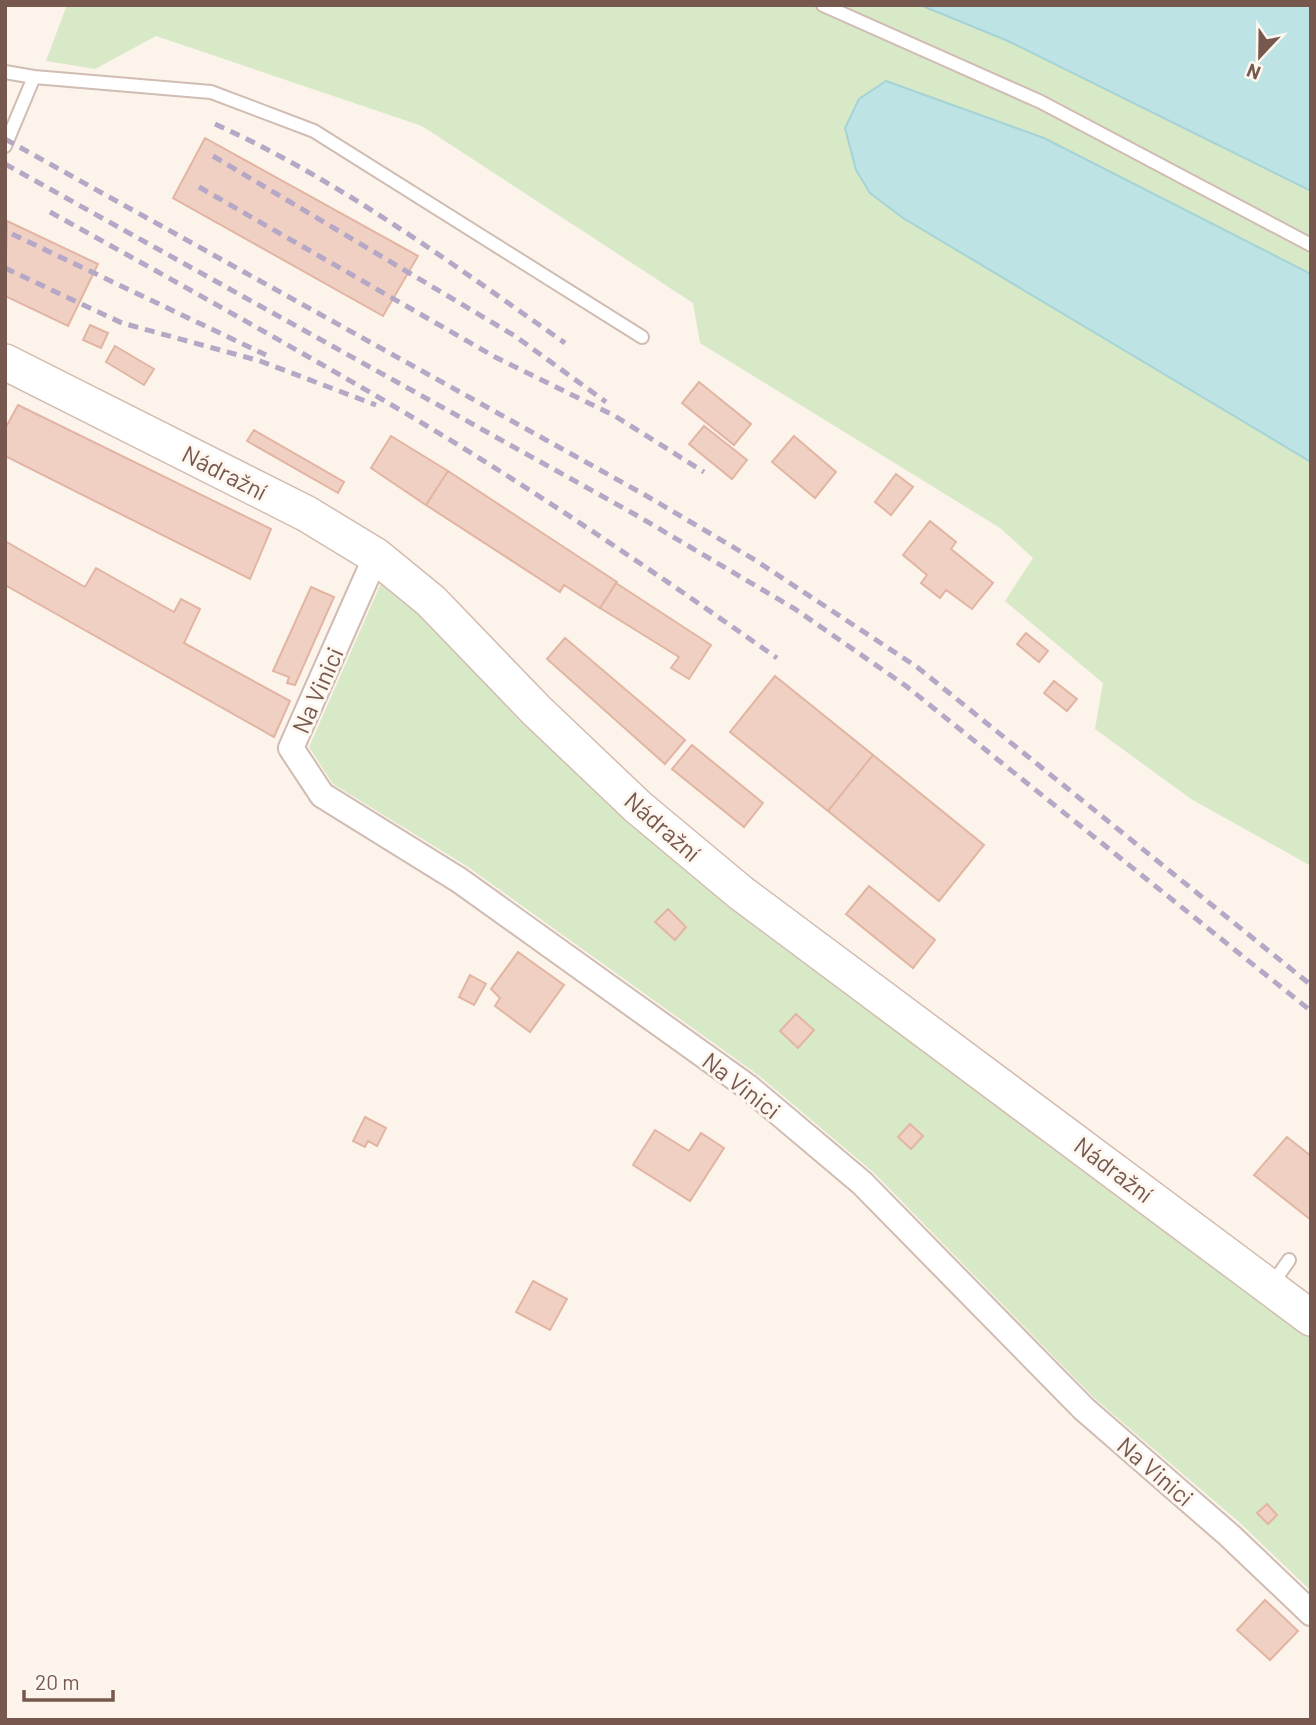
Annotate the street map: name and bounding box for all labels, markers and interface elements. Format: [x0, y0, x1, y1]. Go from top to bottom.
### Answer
north arrow [1225, 21, 1295, 91]
text: N [1243, 59, 1264, 85]
street label: Nádražní [178, 438, 272, 506]
street label: Na Vinici [285, 642, 349, 738]
street label: Nádražní [619, 785, 707, 867]
street label: Na Vinici [697, 1045, 787, 1125]
street label: Nádražní [1069, 1130, 1159, 1208]
street label: Na Vinici [1112, 1430, 1200, 1512]
scale bar [24, 1658, 114, 1702]
text: 20 m [35, 1669, 80, 1694]

